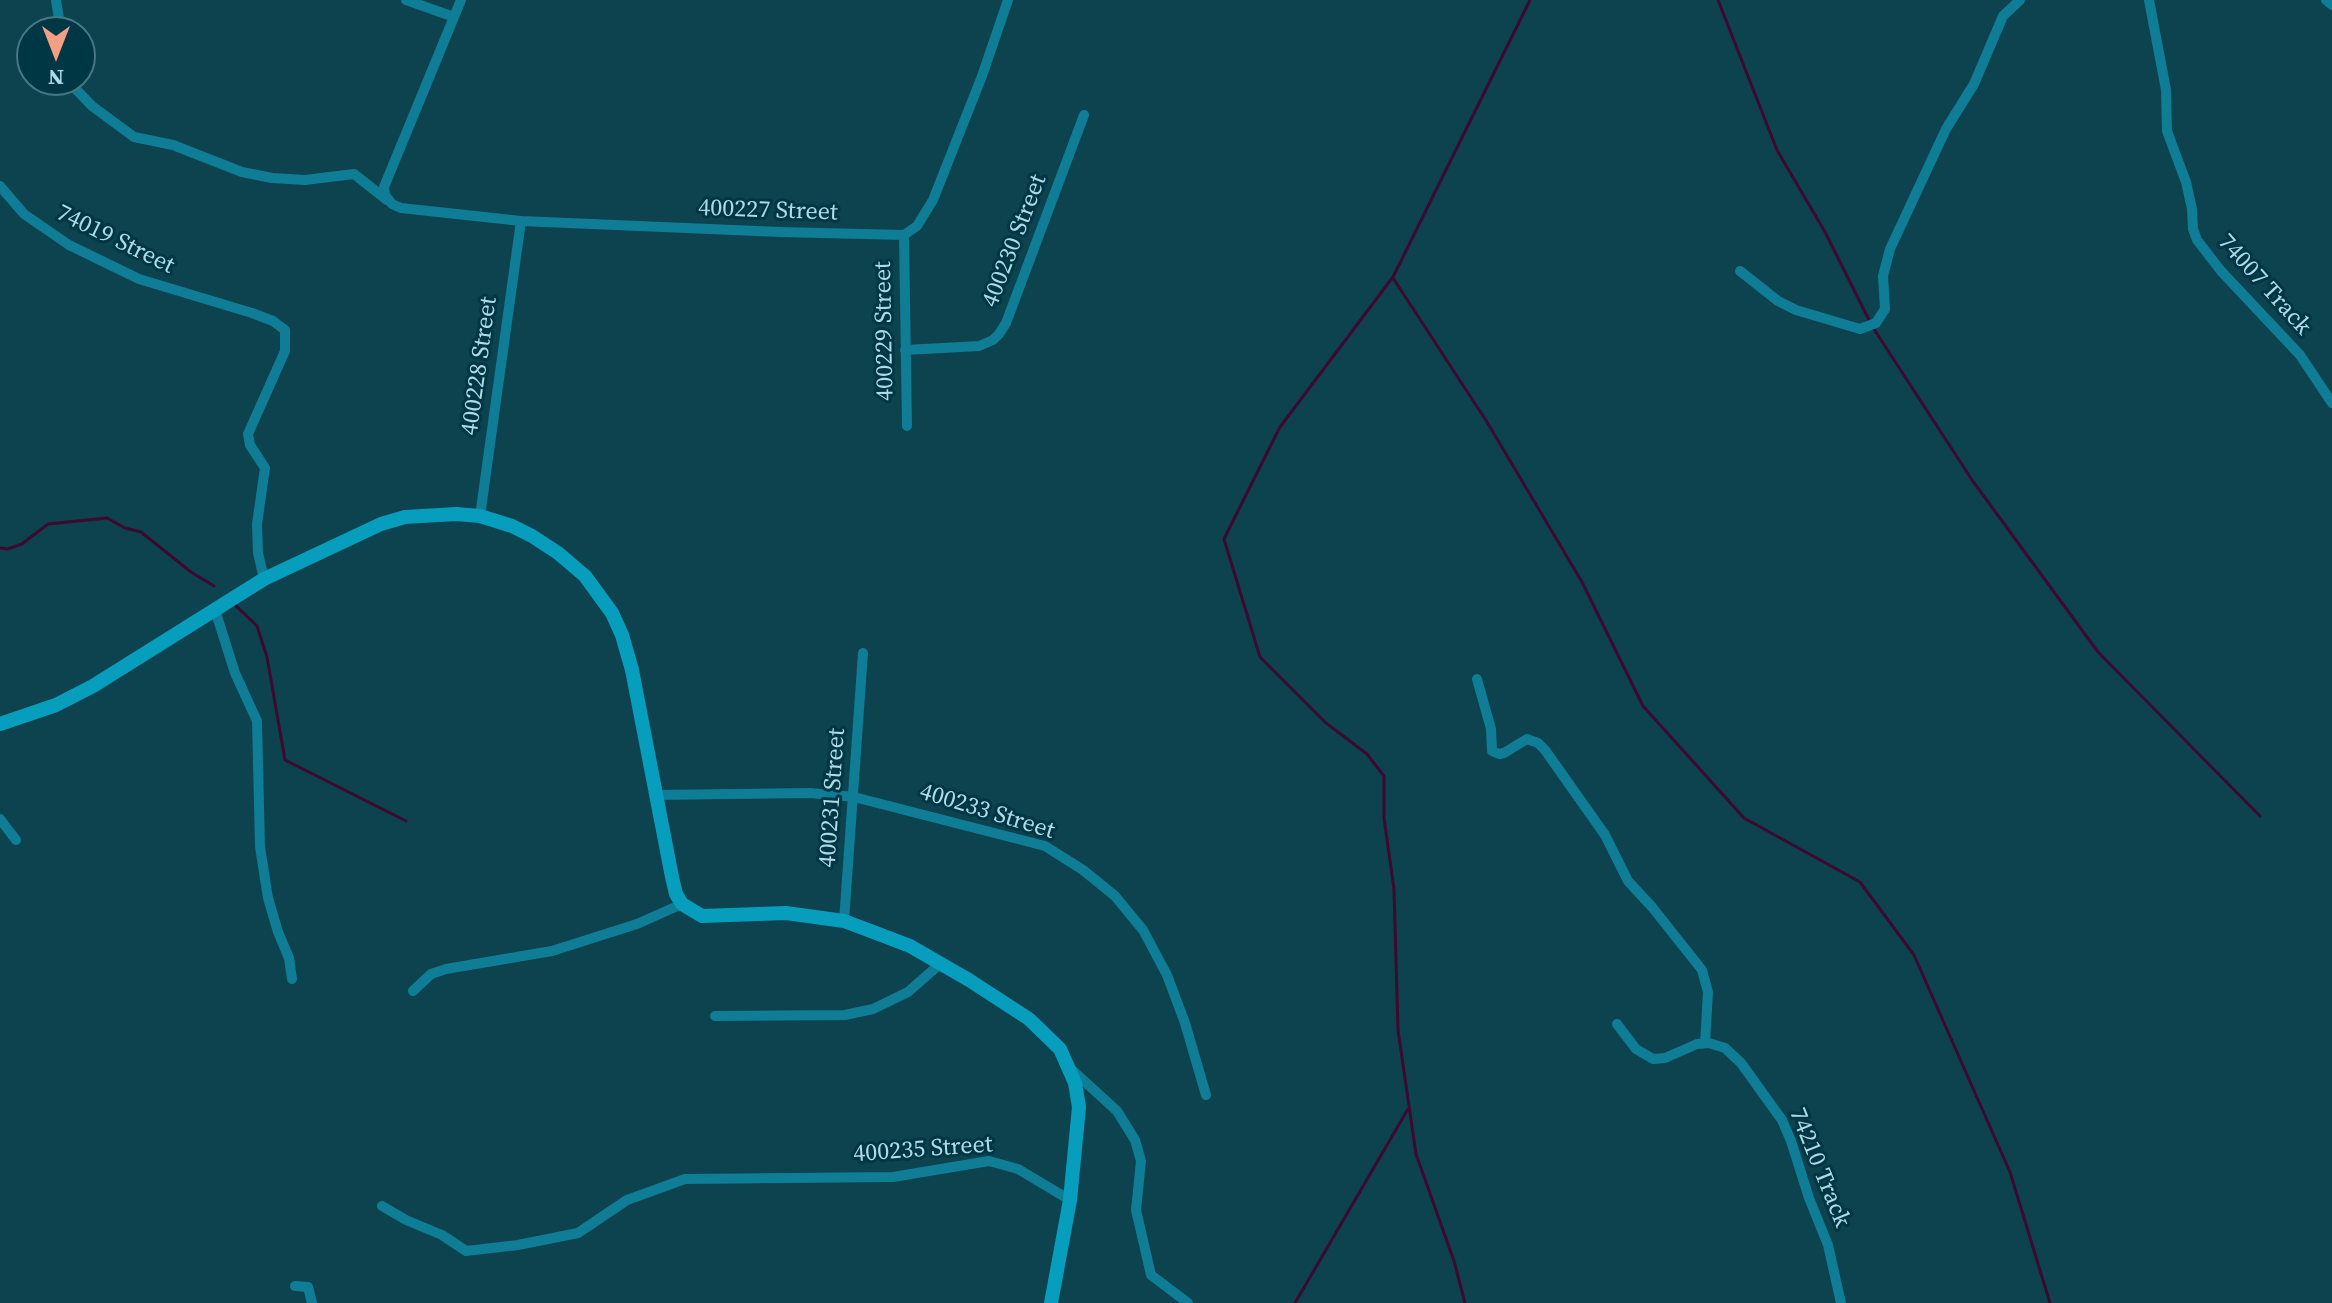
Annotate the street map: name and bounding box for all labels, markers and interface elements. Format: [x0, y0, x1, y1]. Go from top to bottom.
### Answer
north arrow [16, 16, 96, 96]
text: N [48, 63, 64, 93]
street label: 400230 Street [977, 171, 1053, 311]
street label: 400227 Street [698, 194, 838, 228]
street label: 74019 Street [51, 199, 179, 281]
street label: 74007 Track [2211, 229, 2317, 341]
street label: 400229 Street [869, 261, 901, 401]
street label: 400228 Street [456, 295, 504, 437]
street label: 400231 Street [814, 727, 852, 869]
street label: 400233 Street [916, 778, 1058, 846]
street label: 74210 Track [1782, 1104, 1856, 1232]
street label: 400235 Street [852, 1131, 994, 1169]

